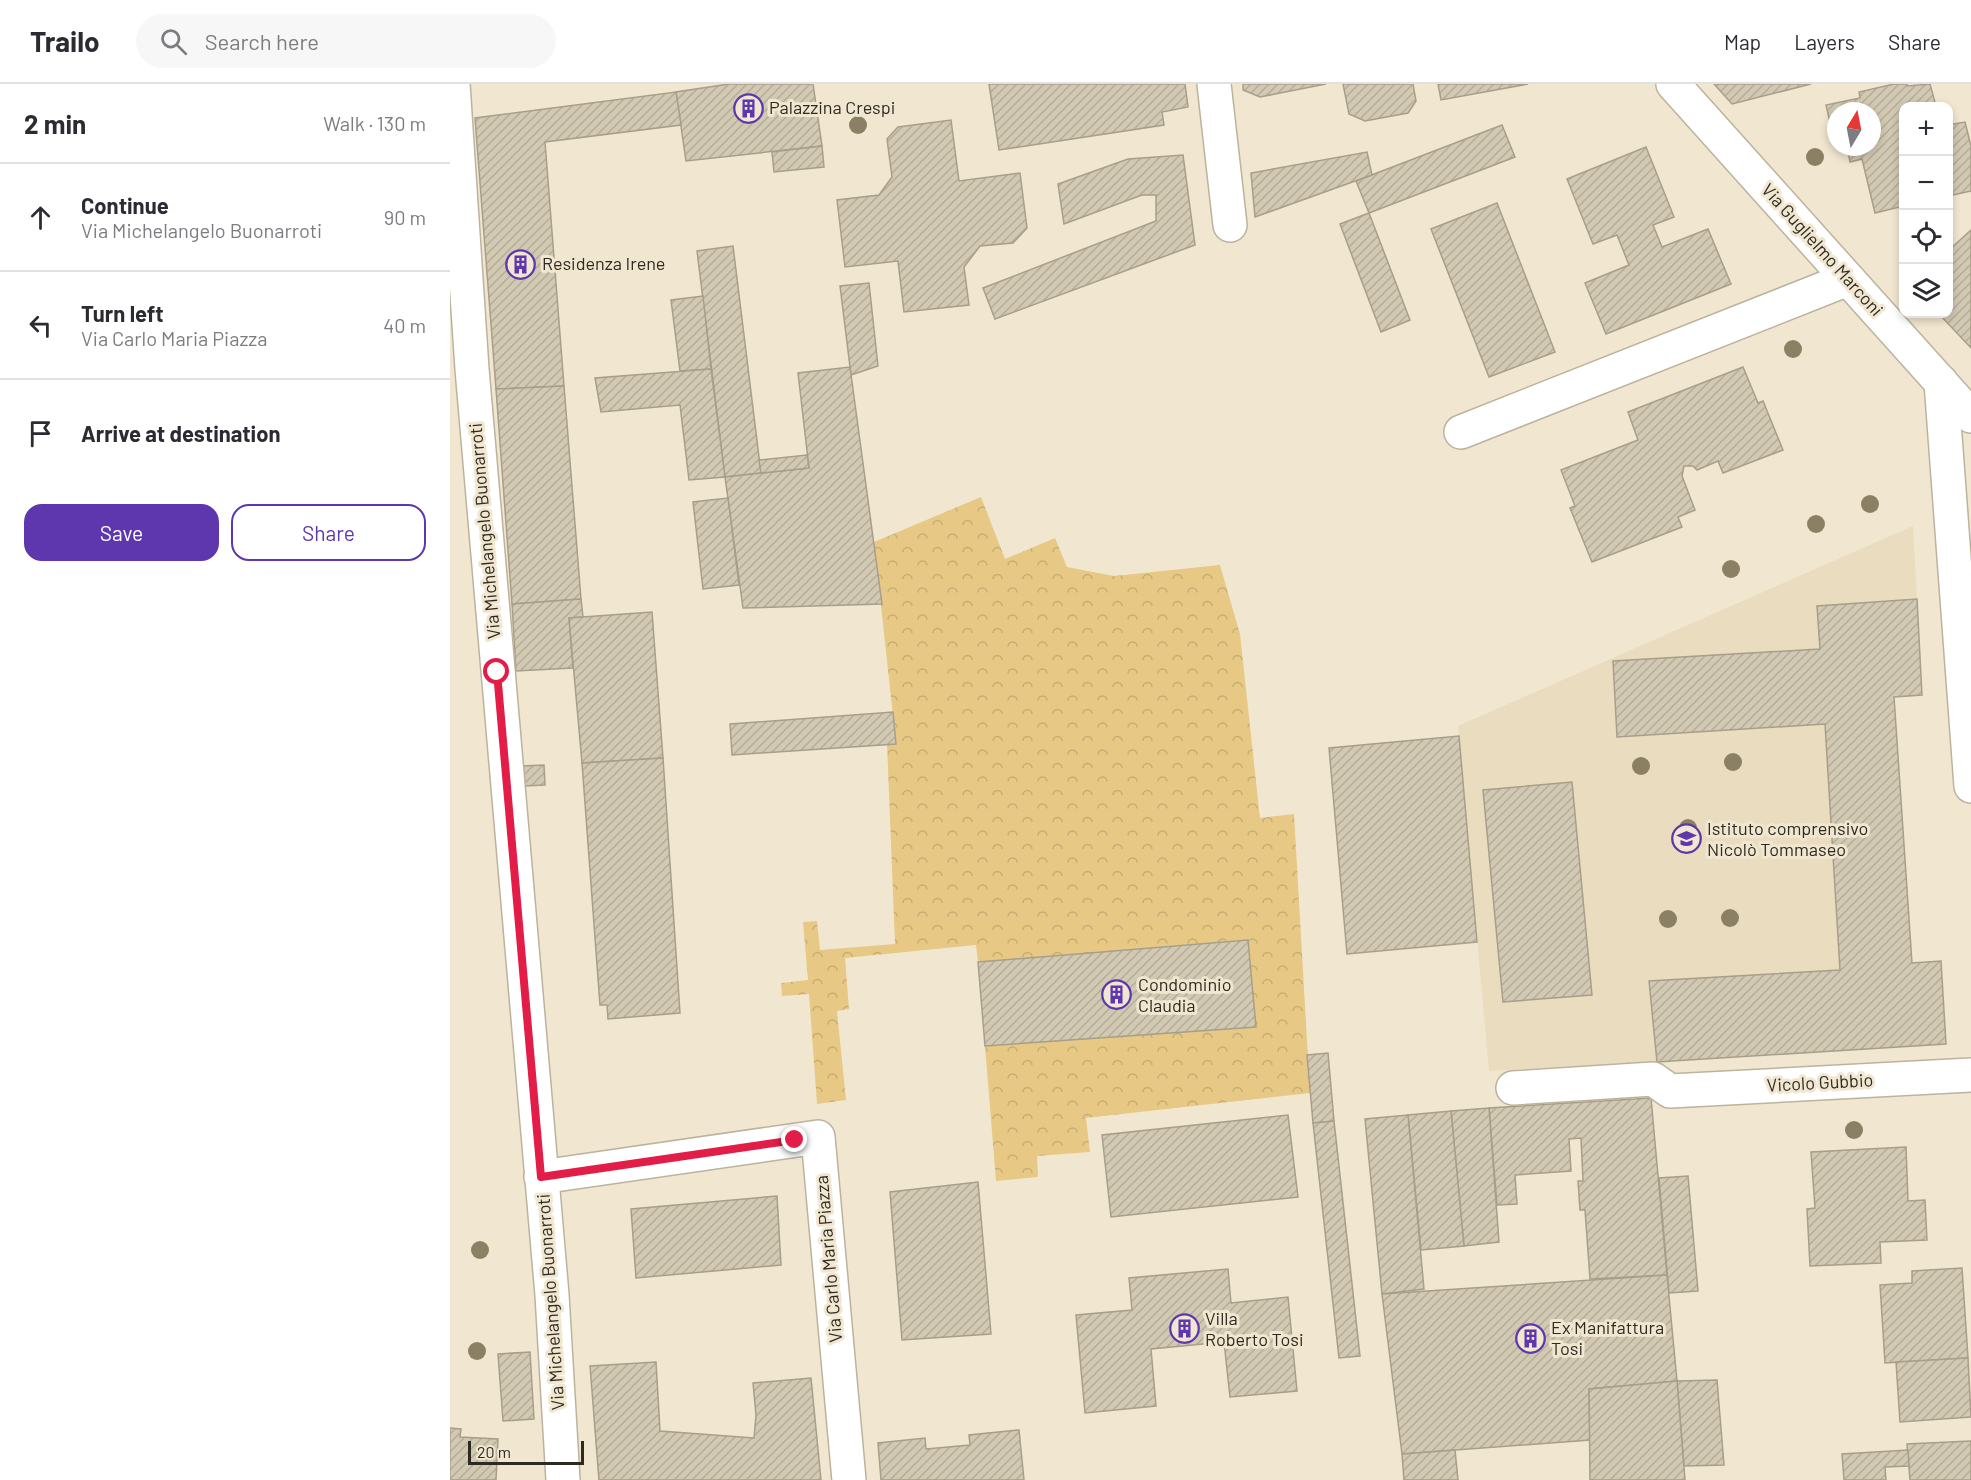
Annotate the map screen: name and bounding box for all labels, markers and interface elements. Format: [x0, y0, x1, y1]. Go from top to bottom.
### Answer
search box [136, 14, 556, 68]
text: Trailo [30, 24, 100, 58]
icon: search [157, 25, 190, 58]
text: Search here [205, 28, 319, 54]
text: Map [1724, 29, 1761, 54]
text: Layers [1794, 29, 1855, 54]
text: Share [1888, 29, 1941, 54]
building icon: Palazzina Crespi [732, 92, 764, 124]
place label: Palazzina Crespi [769, 96, 895, 118]
north arrow [1827, 102, 1881, 156]
map controls [1899, 102, 1953, 318]
button: + [1899, 102, 1953, 156]
text: 2 min [24, 108, 86, 139]
text: Walk · 130 m [323, 111, 426, 135]
button: − [1899, 156, 1953, 210]
street label: Via Guglielmo Marconi [1757, 178, 1888, 320]
text: Continue [81, 192, 169, 218]
icon: ahead [24, 201, 57, 234]
text: 90 m [384, 205, 426, 229]
button: locate [1899, 210, 1953, 264]
text: Via Michelangelo Buonarroti [81, 218, 322, 242]
building icon: Residenza Irene [505, 248, 537, 280]
place label: Residenza Irene [542, 252, 665, 274]
button: layers [1899, 264, 1953, 318]
text: Turn left [81, 300, 164, 326]
icon: left [24, 309, 57, 342]
text: 40 m [383, 313, 426, 337]
text: Via Carlo Maria Piazza [81, 326, 267, 350]
icon: arrive [24, 417, 57, 450]
text: Arrive at destination [81, 420, 280, 446]
street label: Via Michelangelo Buonarroti [464, 422, 504, 640]
button: Save [24, 504, 219, 561]
button: Share [231, 504, 426, 561]
route start [483, 658, 509, 684]
place label: Istituto comprensivo Nicolò Tommaseo [1707, 817, 1868, 860]
school or university icon: Istituto comprensivo Nicolò Tommaseo [1670, 823, 1702, 855]
place label: Condominio Claudia [1138, 973, 1232, 1016]
building icon: Condominio Claudia [1101, 979, 1133, 1011]
street label: Vicolo Gubbio [1766, 1068, 1874, 1096]
route end [781, 1126, 807, 1152]
street label: Via Carlo Maria Piazza [810, 1175, 846, 1344]
street label: Via Michelangelo Buonarroti [531, 1193, 569, 1411]
place label: Villa Roberto Tosi [1205, 1307, 1304, 1350]
building icon: Villa Roberto Tosi [1168, 1313, 1200, 1345]
place label: Ex Manifattura Tosi [1551, 1316, 1664, 1359]
building icon: Ex Manifattura Tosi [1514, 1322, 1546, 1354]
scale bar [468, 1438, 584, 1466]
text: 20 m [477, 1442, 511, 1461]

